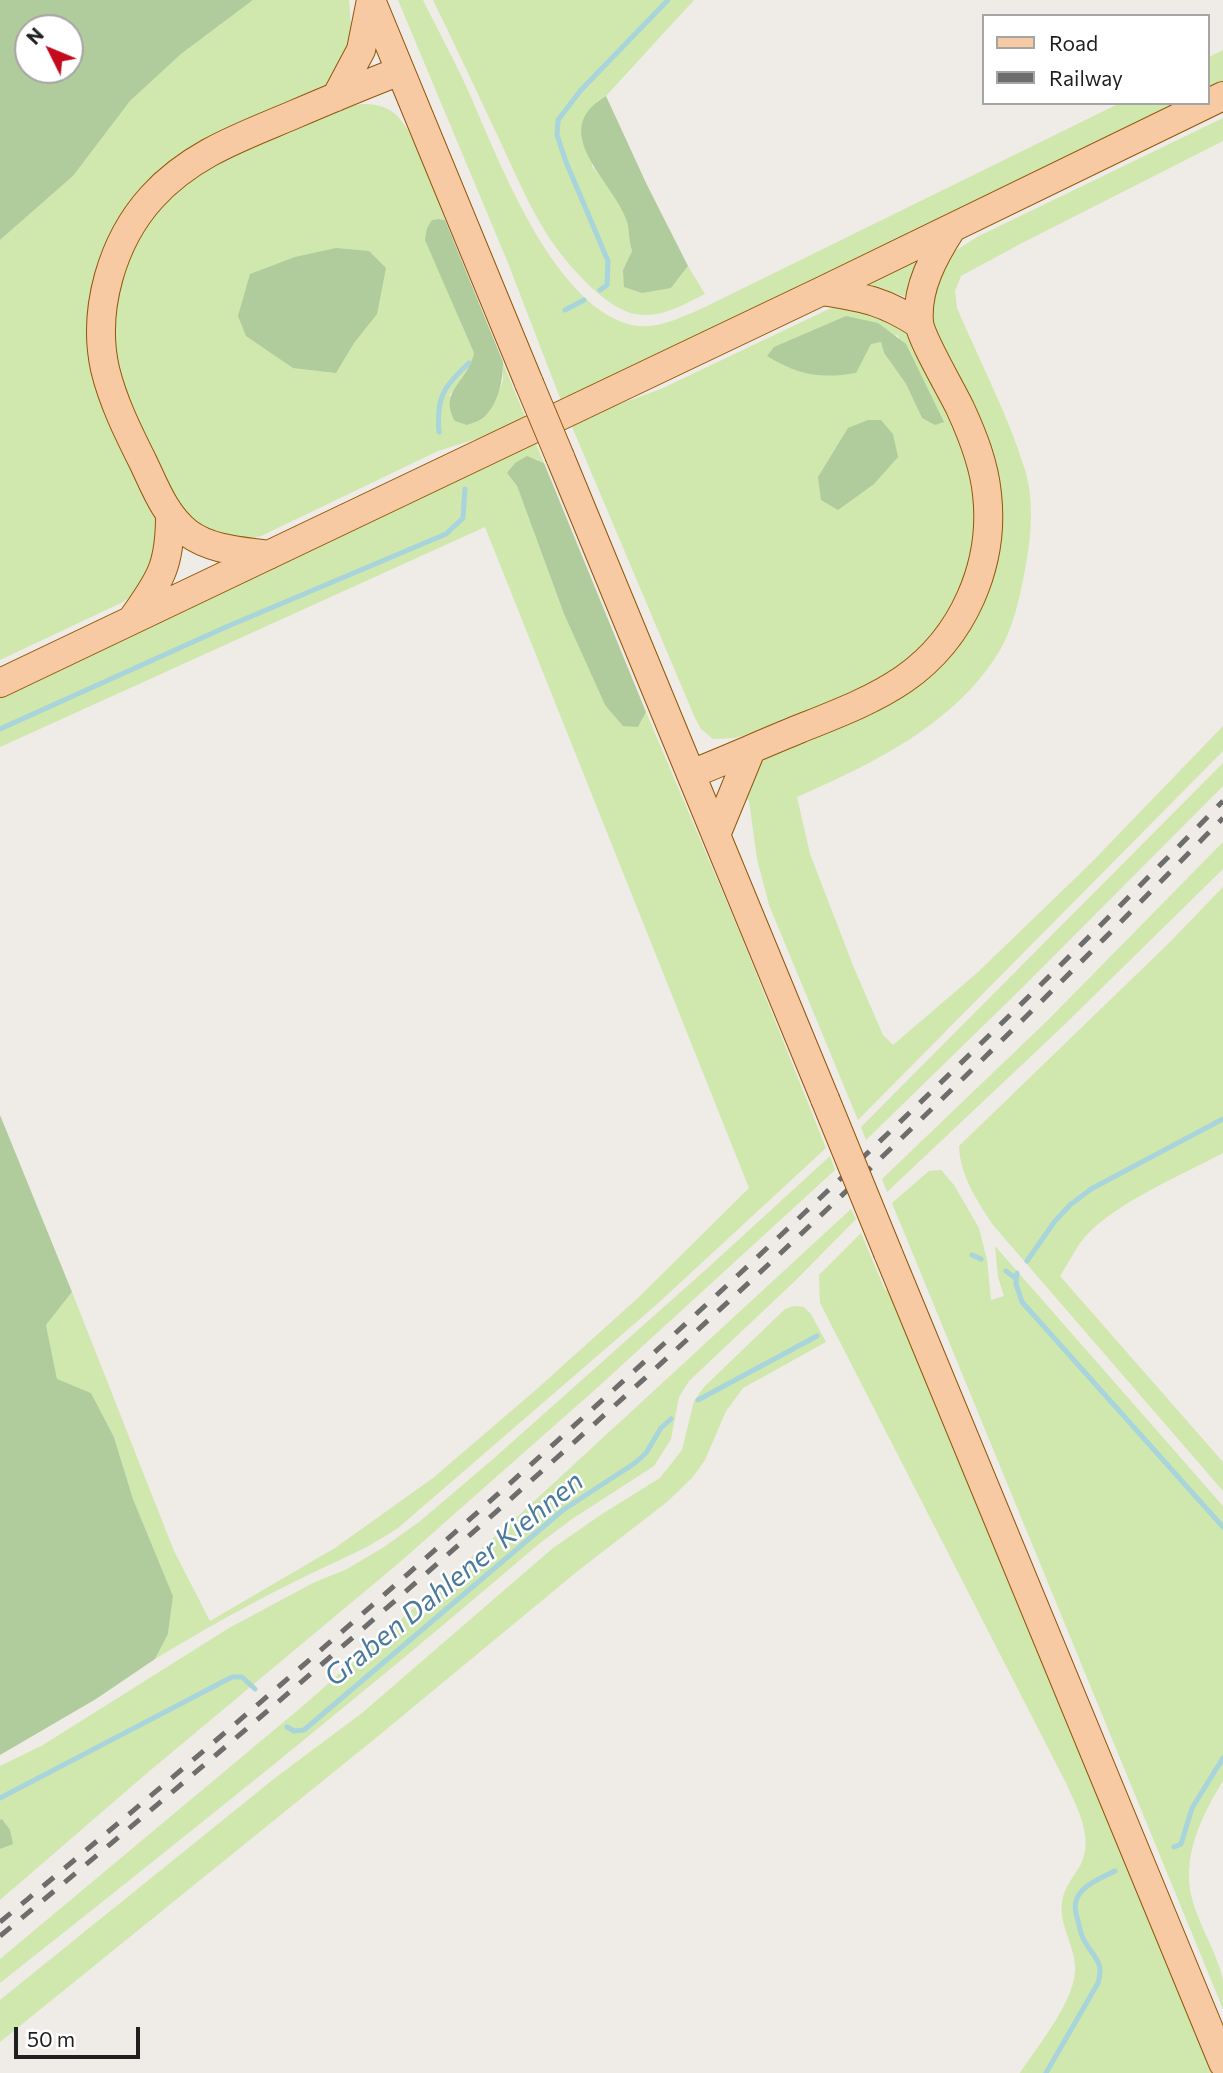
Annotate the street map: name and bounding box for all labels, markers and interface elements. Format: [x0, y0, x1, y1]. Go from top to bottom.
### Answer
north arrow [14, 14, 84, 84]
legend [982, 14, 1209, 105]
text: N [21, 23, 48, 49]
text: Road [1049, 30, 1098, 55]
text: Railway [1049, 65, 1123, 90]
water label: Graben Dahlener Kiehnen [318, 1464, 590, 1694]
scale bar [18, 2014, 144, 2058]
text: 50 m [27, 2026, 75, 2051]

